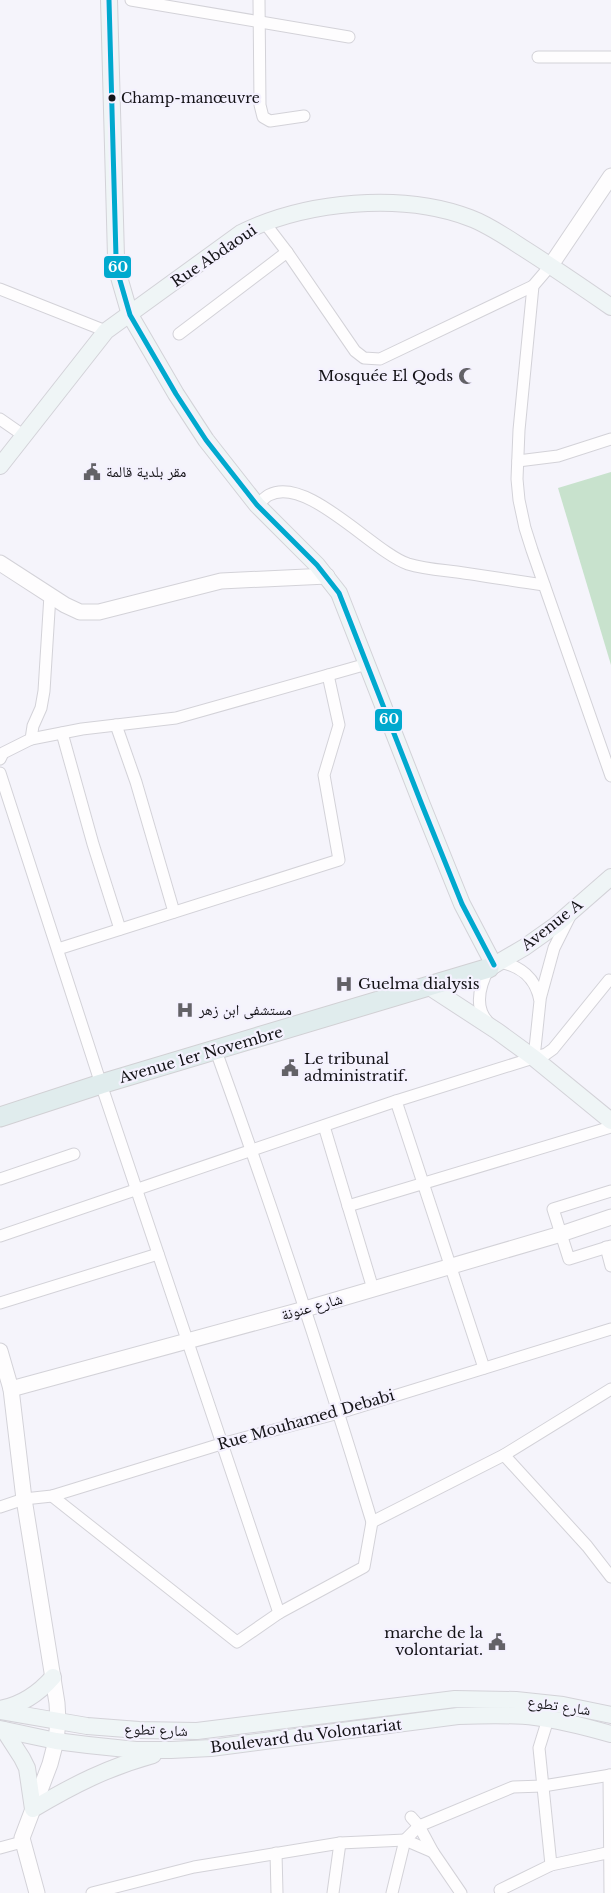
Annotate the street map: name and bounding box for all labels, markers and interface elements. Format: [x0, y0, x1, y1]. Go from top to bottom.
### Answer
place label: Champ-manœuvre [121, 89, 260, 107]
marker: Champ-manœuvre [107, 93, 117, 103]
street label: Rue Abdaoui [167, 220, 260, 291]
line badge: 60 [103, 255, 132, 279]
text: 60 [108, 258, 128, 276]
place label: Mosquée El Qods [318, 366, 453, 385]
mosque icon: Mosquée El Qods [457, 366, 477, 386]
public building icon: مقر بلدية قالمة [82, 462, 102, 482]
place label: مقر بلدية قالمة [106, 462, 187, 481]
line badge: 60 [374, 708, 403, 732]
text: 60 [379, 710, 399, 728]
street label: Avenue A [517, 895, 586, 955]
hospital icon: Guelma dialysis [334, 974, 354, 994]
place label: Guelma dialysis [358, 974, 480, 993]
hospital icon: مستشفى ابن زهر [175, 1000, 195, 1020]
place label: مستشفى ابن زهر [198, 1000, 292, 1020]
street label: Avenue 1er Novembre [116, 1022, 285, 1087]
place label: Le tribunal administratif. [304, 1049, 408, 1085]
public building icon: Le tribunal administratif. [280, 1058, 300, 1078]
street label: شارع عنونة [279, 1289, 345, 1325]
street label: Rue Mouhamed Debabi [215, 1385, 397, 1454]
place label: marche de la volontariat. [384, 1623, 484, 1659]
public building icon: marche de la volontariat. [487, 1632, 507, 1652]
street label: شارع تطوع [526, 1692, 592, 1720]
street label: Boulevard du Volontariat [209, 1714, 403, 1757]
street label: شارع تطوع [124, 1719, 188, 1741]

